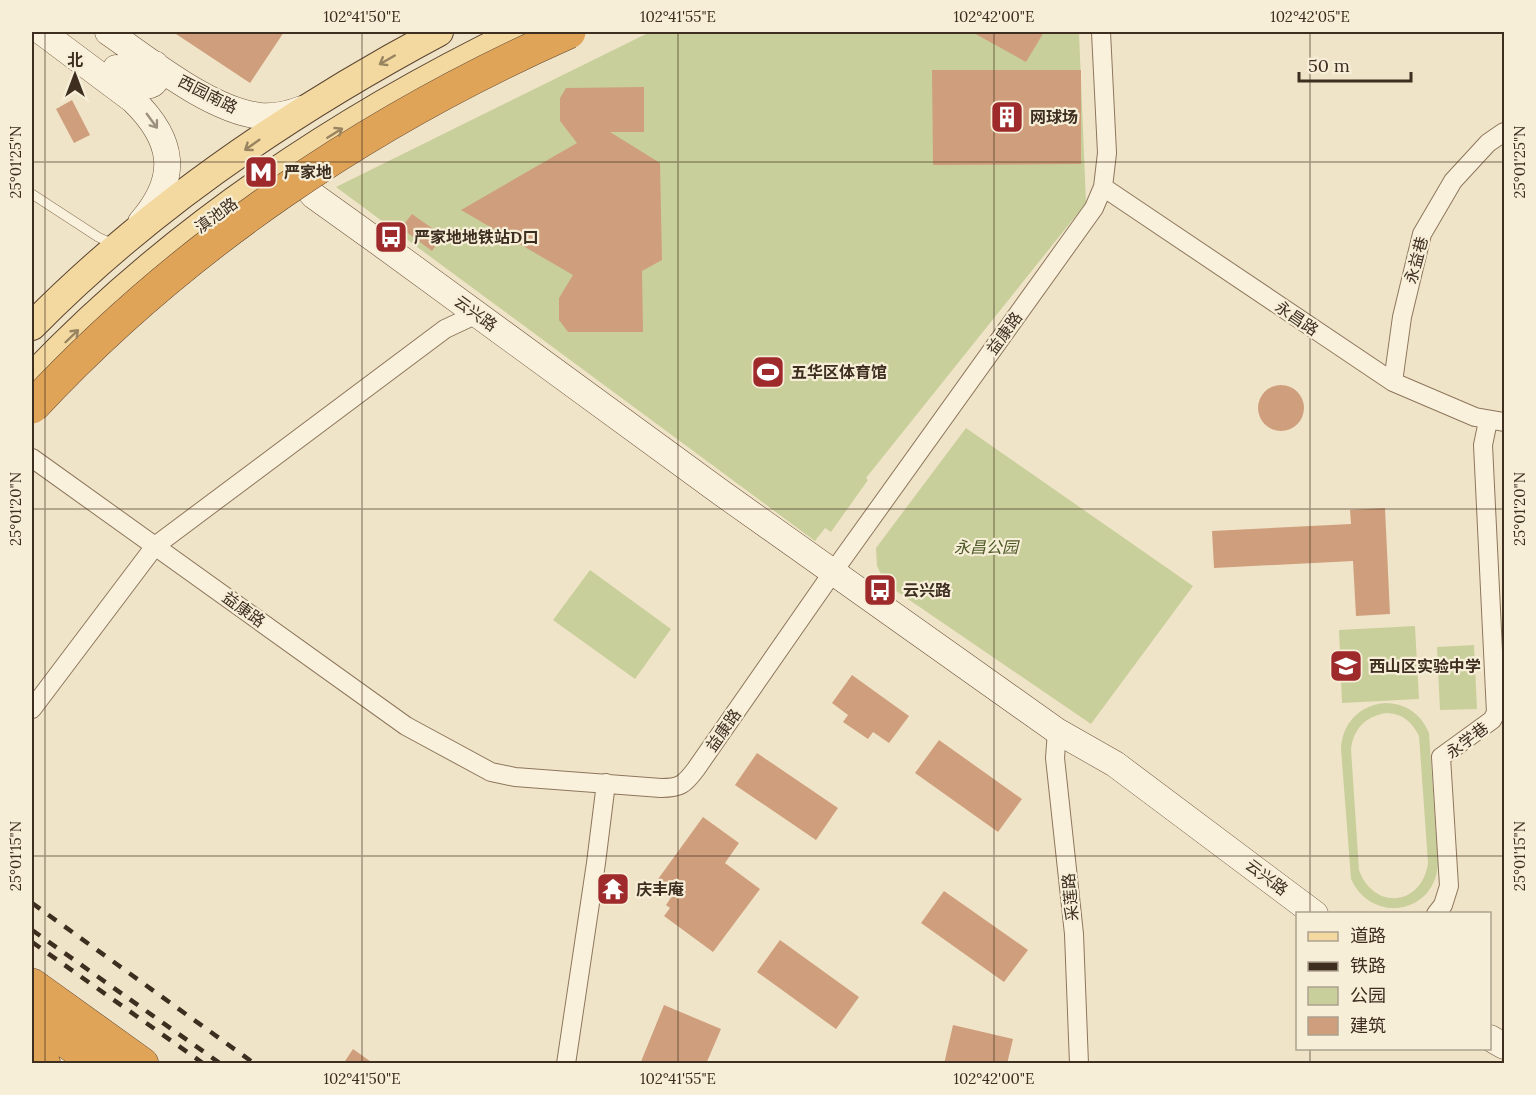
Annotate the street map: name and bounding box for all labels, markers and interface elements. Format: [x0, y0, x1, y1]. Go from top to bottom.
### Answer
text: 102°41'50"E [323, 7, 401, 26]
text: 102°41'55"E [640, 7, 716, 26]
text: 102°42'00"E [954, 7, 1034, 26]
text: 102°42'05"E [1270, 7, 1350, 26]
north arrow [45, 45, 105, 105]
scale bar [1299, 45, 1412, 83]
text: 北 [67, 50, 83, 70]
text: 50 m [1308, 54, 1350, 77]
one-way arrow [379, 55, 397, 66]
street label: 西园南路 [175, 71, 241, 117]
building icon: 网球场 [989, 99, 1025, 135]
place label: 网球场 [1030, 107, 1078, 127]
one-way arrow [146, 113, 158, 129]
text: 25°01'25"N [6, 125, 25, 199]
text: 25°01'25"N [1510, 125, 1529, 199]
one-way arrow [327, 127, 343, 139]
one-way arrow [244, 139, 261, 151]
metro station icon: 严家地 [243, 154, 279, 190]
place label: 严家地 [284, 162, 332, 182]
street label: 滇池路 [191, 193, 241, 237]
bus stop icon: 严家地地铁站D口 [373, 219, 409, 255]
place label: 严家地地铁站D口 [414, 227, 538, 247]
street label: 永益巷 [1400, 234, 1432, 286]
street label: 云兴路 [451, 291, 501, 335]
street label: 永昌路 [1272, 296, 1322, 340]
street label: 益康路 [982, 308, 1026, 358]
one-way arrow [65, 328, 80, 343]
sports icon: 五华区体育馆 [750, 354, 786, 390]
place label: 五华区体育馆 [791, 362, 887, 382]
text: 25°01'20"N [6, 472, 25, 546]
text: 25°01'20"N [1510, 472, 1529, 546]
park label: 永昌公园 [954, 537, 1020, 557]
bus stop icon: 云兴路 [862, 572, 898, 608]
place label: 云兴路 [903, 580, 951, 600]
street label: 益康路 [219, 587, 269, 631]
school or university icon: 西山区实验中学 [1328, 648, 1364, 684]
place label: 西山区实验中学 [1369, 656, 1481, 676]
street label: 益康路 [701, 705, 745, 755]
street label: 永学巷 [1442, 718, 1492, 762]
text: 25°01'15"N [6, 821, 25, 891]
text: 25°01'15"N [1510, 821, 1529, 891]
street label: 云兴路 [1242, 855, 1292, 899]
temple icon: 庆丰庵 [595, 871, 631, 907]
street label: 采莲路 [1058, 872, 1082, 922]
place label: 庆丰庵 [636, 879, 684, 899]
legend [1296, 912, 1491, 1050]
text: 道路 [1350, 924, 1386, 947]
text: 铁路 [1350, 954, 1386, 977]
text: 公园 [1350, 984, 1386, 1007]
text: 建筑 [1350, 1014, 1386, 1037]
text: 102°41'50"E [323, 1069, 401, 1088]
text: 102°41'55"E [640, 1069, 716, 1088]
text: 102°42'00"E [954, 1069, 1034, 1088]

